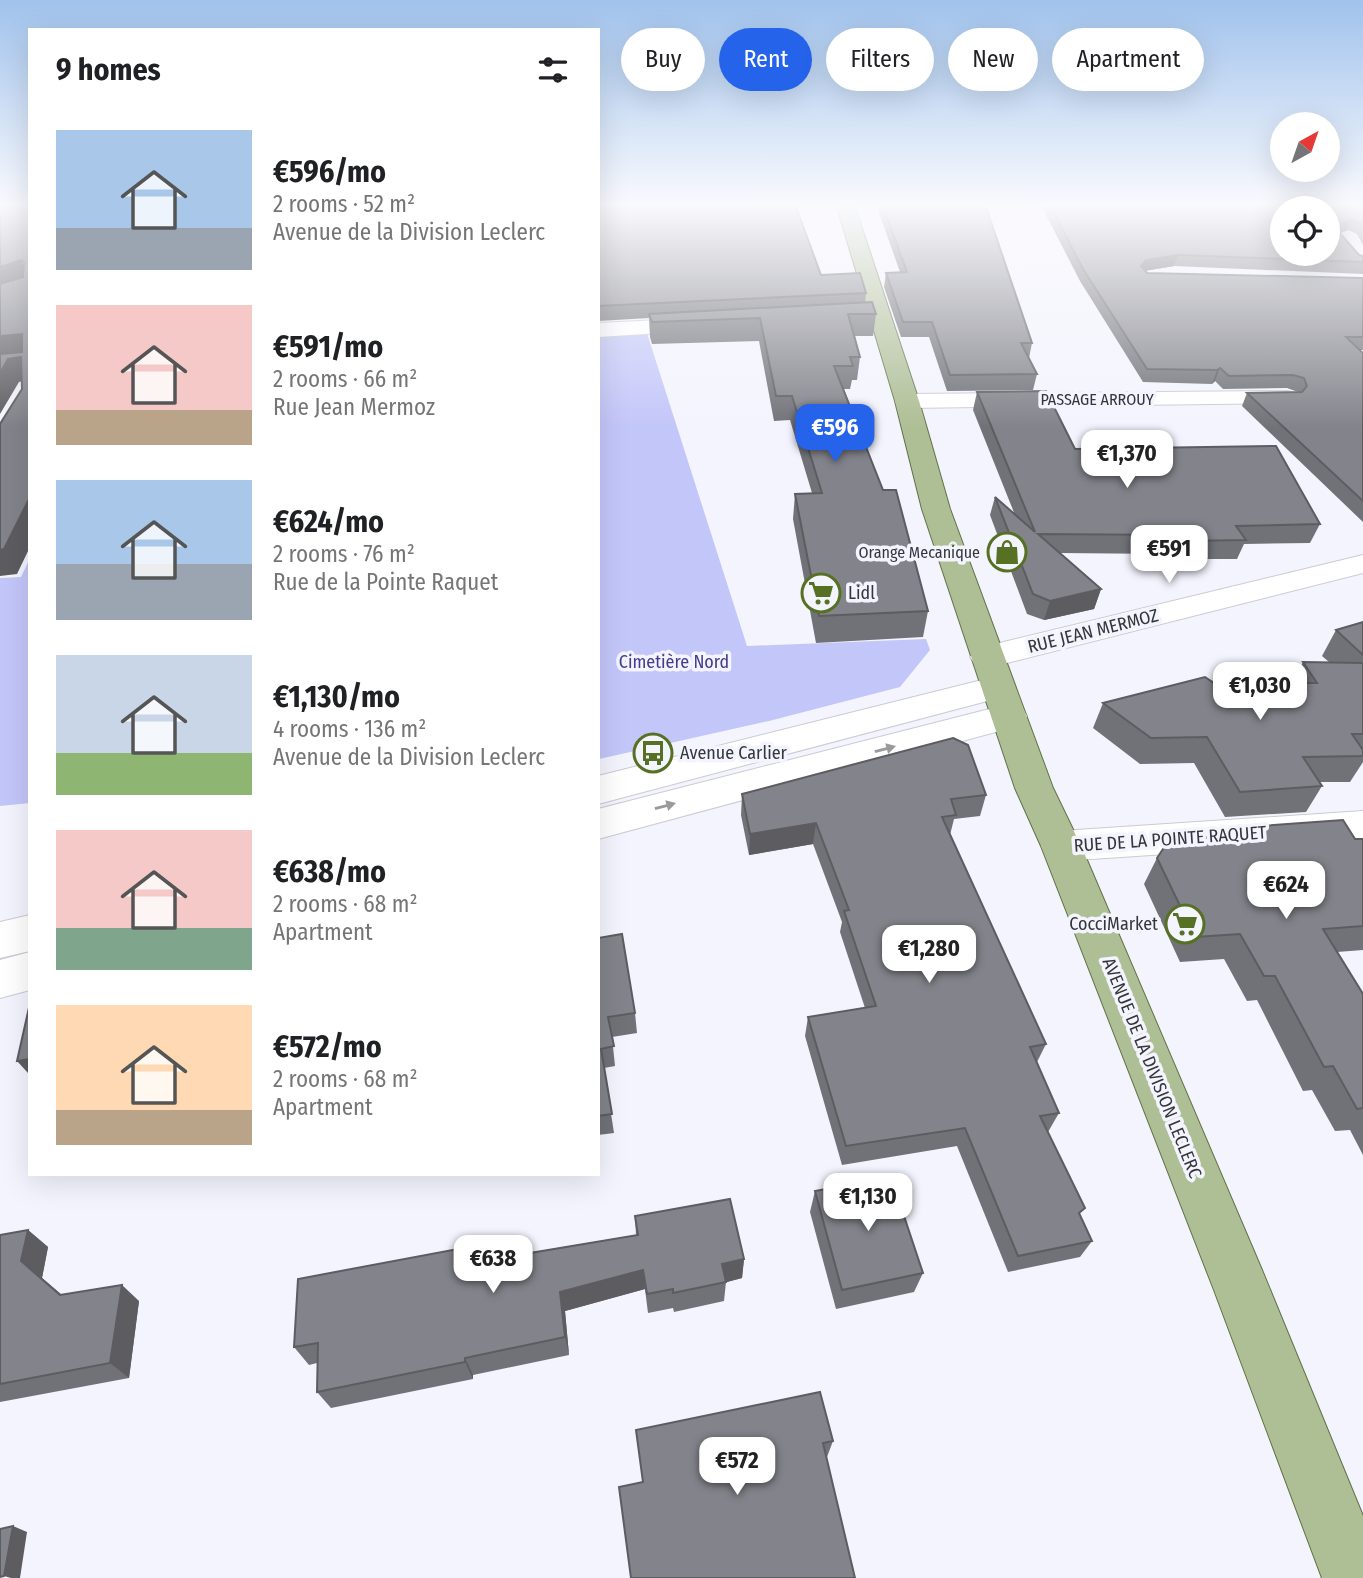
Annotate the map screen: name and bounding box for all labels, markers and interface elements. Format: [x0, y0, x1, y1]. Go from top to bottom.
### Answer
chip: Buy [621, 28, 705, 91]
chip: Rent [719, 28, 812, 91]
chip: Filters [826, 28, 934, 91]
chip: New [948, 28, 1038, 91]
chip: Apartment [1052, 28, 1204, 91]
icon: filters [534, 51, 572, 89]
text: 9 homes [56, 52, 161, 88]
north arrow [1270, 112, 1340, 182]
map controls [1270, 112, 1340, 266]
text: €596/mo [273, 154, 386, 190]
icon: home [112, 158, 196, 242]
text: 2 rooms · 52 m² [273, 190, 415, 218]
button: locate [1270, 196, 1340, 266]
text: Avenue de la Division Leclerc [273, 218, 545, 246]
text: €591/mo [273, 329, 383, 365]
icon: home [112, 333, 196, 417]
text: 2 rooms · 66 m² [273, 365, 417, 393]
street label: PASSAGE ARROUY [1040, 390, 1154, 409]
text: Rue Jean Mermoz [273, 393, 435, 421]
pin: €596 [794, 405, 876, 464]
text: €596 [811, 413, 859, 441]
pin: €1,370 [1070, 430, 1184, 490]
text: €1,370 [1097, 439, 1157, 467]
text: €624/mo [273, 504, 384, 540]
icon: home [112, 508, 196, 592]
pin: €591 [1128, 526, 1210, 585]
shop icon: Orange Mecanique [986, 531, 1028, 573]
text: €591 [1147, 534, 1191, 562]
text: 2 rooms · 76 m² [273, 540, 415, 568]
place label: Orange Mecanique [859, 543, 980, 562]
text: Rue de la Pointe Raquet [273, 568, 498, 596]
supermarket icon: Lidl [800, 572, 842, 614]
place label: Lidl [848, 582, 875, 604]
street label: RUE JEAN MERMOZ [1025, 604, 1161, 658]
park label: Cimetière Nord [619, 651, 729, 673]
pin: €1,030 [1203, 662, 1317, 722]
text: €1,030 [1229, 671, 1291, 699]
text: €1,130/mo [273, 679, 400, 715]
icon: home [112, 683, 196, 767]
text: 4 rooms · 136 m² [273, 715, 426, 743]
bus stop icon: Avenue Carlier [632, 732, 674, 774]
place label: Avenue Carlier [680, 742, 788, 764]
text: Avenue de la Division Leclerc [273, 743, 545, 771]
one-way arrow [874, 743, 896, 754]
one-way arrow [654, 800, 676, 811]
street label: RUE DE LA POINTE RAQUET [1073, 821, 1268, 857]
text: €638/mo [273, 854, 386, 890]
icon: home [112, 858, 196, 942]
pin: €624 [1245, 862, 1327, 921]
text: €624 [1263, 870, 1309, 898]
text: 2 rooms · 68 m² [273, 890, 418, 918]
supermarket icon: CocciMarket [1164, 903, 1206, 945]
place label: CocciMarket [1069, 913, 1158, 935]
text: Apartment [273, 918, 373, 946]
pin: €1,280 [872, 926, 986, 985]
text: €1,280 [898, 934, 960, 962]
street label: AVENUE DE LA DIVISION LECLERC [1098, 955, 1206, 1181]
text: €572/mo [273, 1029, 382, 1065]
icon: home [112, 1033, 196, 1117]
text: 2 rooms · 68 m² [273, 1065, 418, 1093]
text: Apartment [273, 1093, 373, 1121]
pin: €1,130 [811, 1174, 925, 1233]
text: €1,130 [839, 1182, 897, 1210]
pin: €638 [452, 1236, 534, 1295]
text: €638 [470, 1244, 516, 1272]
pin: €572 [696, 1438, 778, 1497]
text: €572 [715, 1446, 759, 1474]

